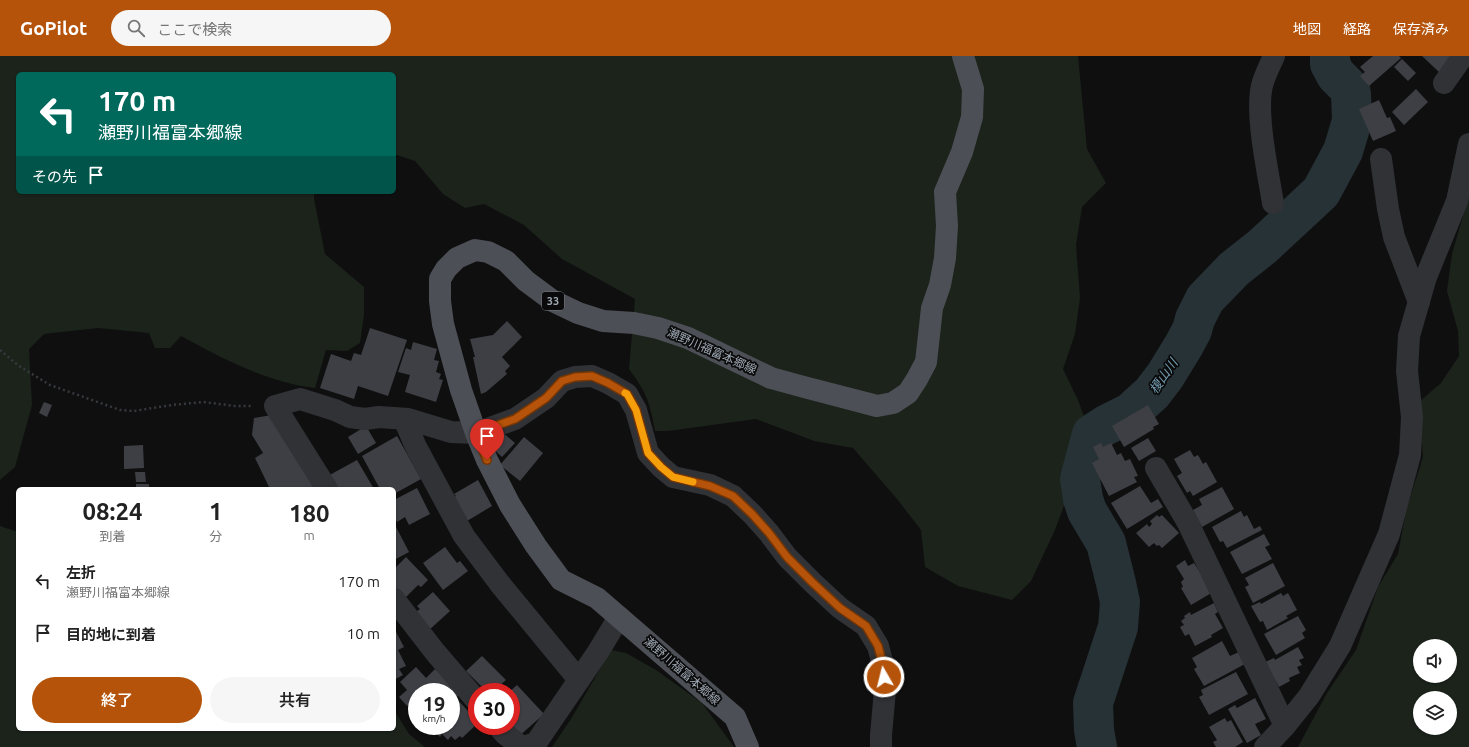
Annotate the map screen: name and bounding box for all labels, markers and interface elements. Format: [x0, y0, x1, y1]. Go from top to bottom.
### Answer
search box [111, 10, 391, 46]
text: GoPilot [20, 17, 87, 39]
icon: search [125, 17, 147, 39]
text: ここで検索 [157, 21, 232, 38]
text: 地図 [1293, 21, 1321, 37]
text: 経路 [1343, 21, 1371, 37]
text: 保存済み [1393, 21, 1449, 37]
text: 170 m [98, 85, 176, 116]
icon: left [32, 88, 84, 140]
text: 瀬野川福富本郷線 [98, 122, 242, 142]
icon: arrive [85, 164, 107, 186]
text: その先 [32, 168, 77, 185]
road number: 33 [542, 292, 564, 310]
street label: 瀬野川福富本郷線 [666, 325, 759, 376]
water label: 榎山川 [1146, 354, 1181, 396]
pin [470, 419, 504, 460]
icon: arrive [476, 425, 498, 447]
text: 08:24 [82, 498, 143, 525]
text: 1 [209, 498, 222, 525]
text: 180 [289, 500, 330, 527]
text: m [304, 528, 315, 542]
text: 到着 [99, 529, 125, 543]
text: 分 [209, 529, 222, 543]
text: 左折 [66, 564, 96, 581]
icon: left [32, 570, 54, 592]
text: 170 m [338, 573, 380, 590]
text: 瀬野川福富本郷線 [66, 585, 170, 599]
icon: arrive [32, 622, 54, 644]
text: 10 m [347, 625, 380, 642]
text: 目的地に到着 [66, 626, 156, 643]
street label: 瀬野川福富本郷線 [642, 634, 723, 707]
map controls [1413, 639, 1457, 735]
button: sound [1413, 639, 1457, 683]
position arrow [863, 656, 905, 698]
button: 終了 [32, 677, 202, 723]
button: 共有 [210, 677, 380, 723]
speed limit sign: 30 [468, 683, 520, 735]
button: layers [1413, 691, 1457, 735]
text: 19 [423, 692, 445, 715]
text: km/h [422, 713, 446, 724]

